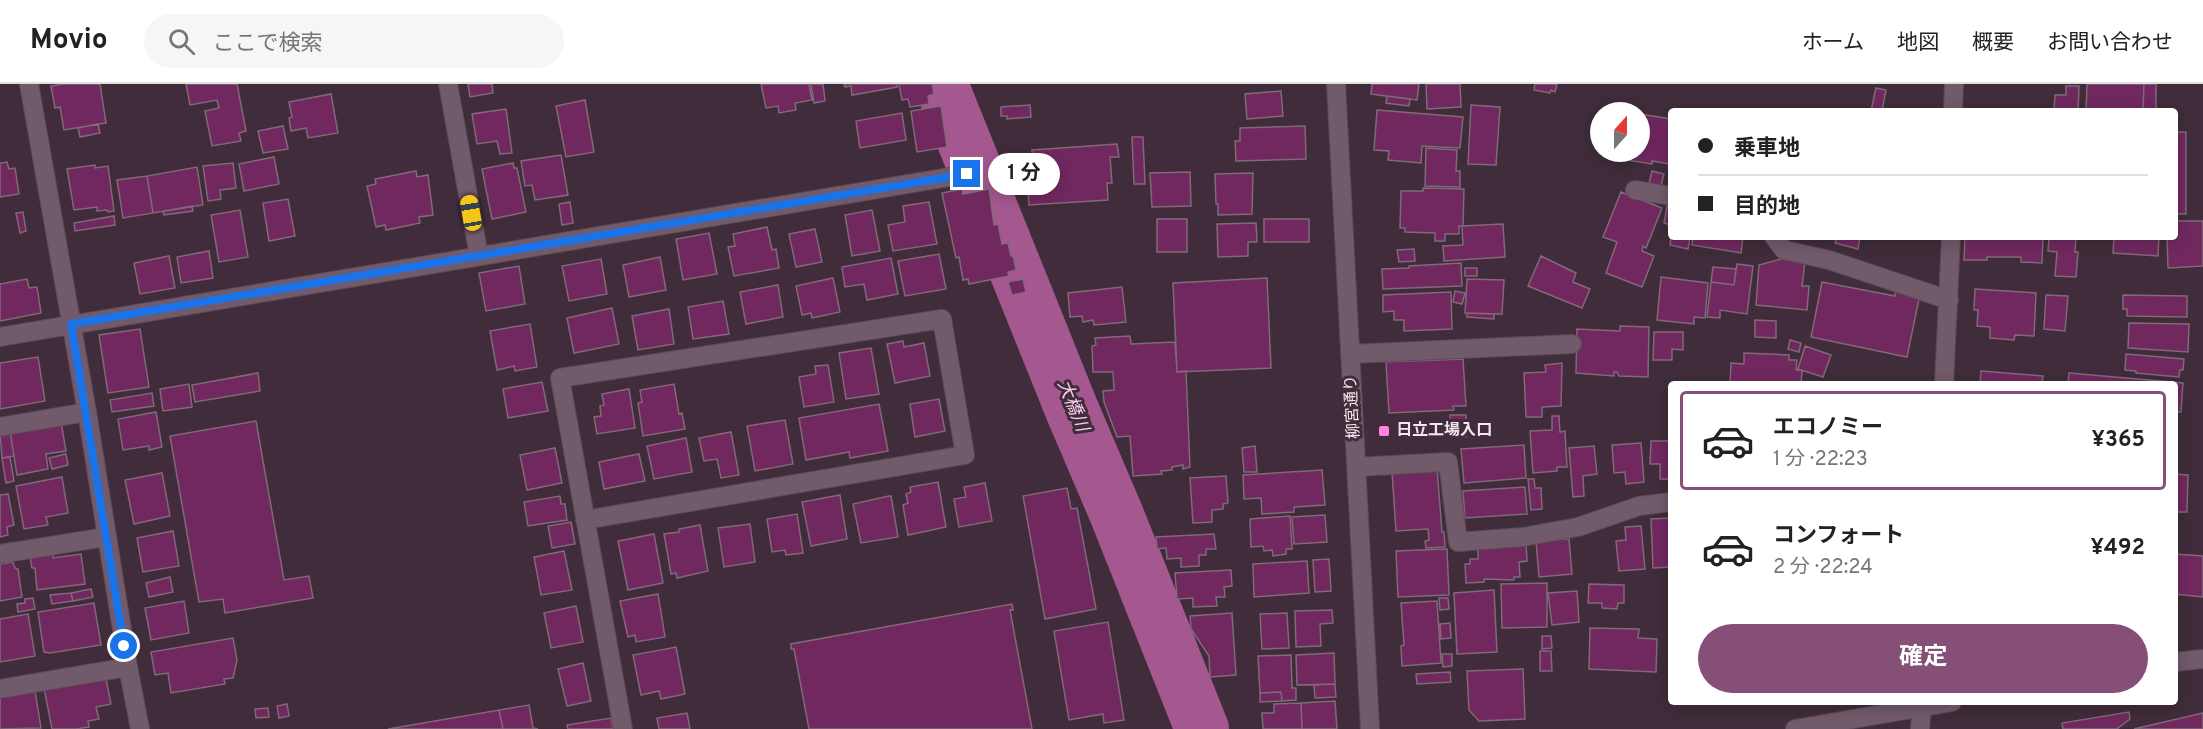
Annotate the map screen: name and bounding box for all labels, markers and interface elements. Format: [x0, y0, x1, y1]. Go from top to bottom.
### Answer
search box [144, 14, 564, 68]
text: Movio [30, 23, 108, 59]
icon: search [165, 25, 198, 58]
text: ホーム [1802, 30, 1864, 57]
text: 地図 [1897, 30, 1939, 57]
text: 概要 [1972, 30, 2014, 57]
text: お問い合わせ [2047, 30, 2173, 57]
text: ここで検索 [213, 31, 323, 58]
north arrow [1590, 102, 1650, 162]
map controls [1590, 102, 1650, 162]
text: 乗車地 [1734, 136, 1800, 163]
callout: 1 分 [988, 153, 1060, 195]
route end [953, 160, 980, 187]
text: 1 分 [1008, 161, 1041, 187]
car [459, 194, 483, 232]
text: 目的地 [1734, 194, 1800, 221]
street label: 柳宮通り [1341, 375, 1365, 439]
water label: 大橋川 [1051, 377, 1094, 437]
icon: car [1701, 414, 1755, 468]
text: エコノミー [1773, 415, 1883, 442]
place label: 日立工場入口 [1396, 421, 1492, 441]
marker: 日立工場入口 [1377, 424, 1391, 438]
text: ¥365 [2091, 427, 2145, 454]
text: 1 分 · 22:23 [1773, 447, 1868, 473]
icon: car [1701, 522, 1755, 576]
text: コンフォート [1773, 523, 1904, 550]
text: ¥492 [2091, 535, 2145, 562]
text: 2 分 · 22:24 [1773, 555, 1873, 581]
button: 確定 [1698, 624, 2148, 693]
route start [110, 632, 137, 659]

